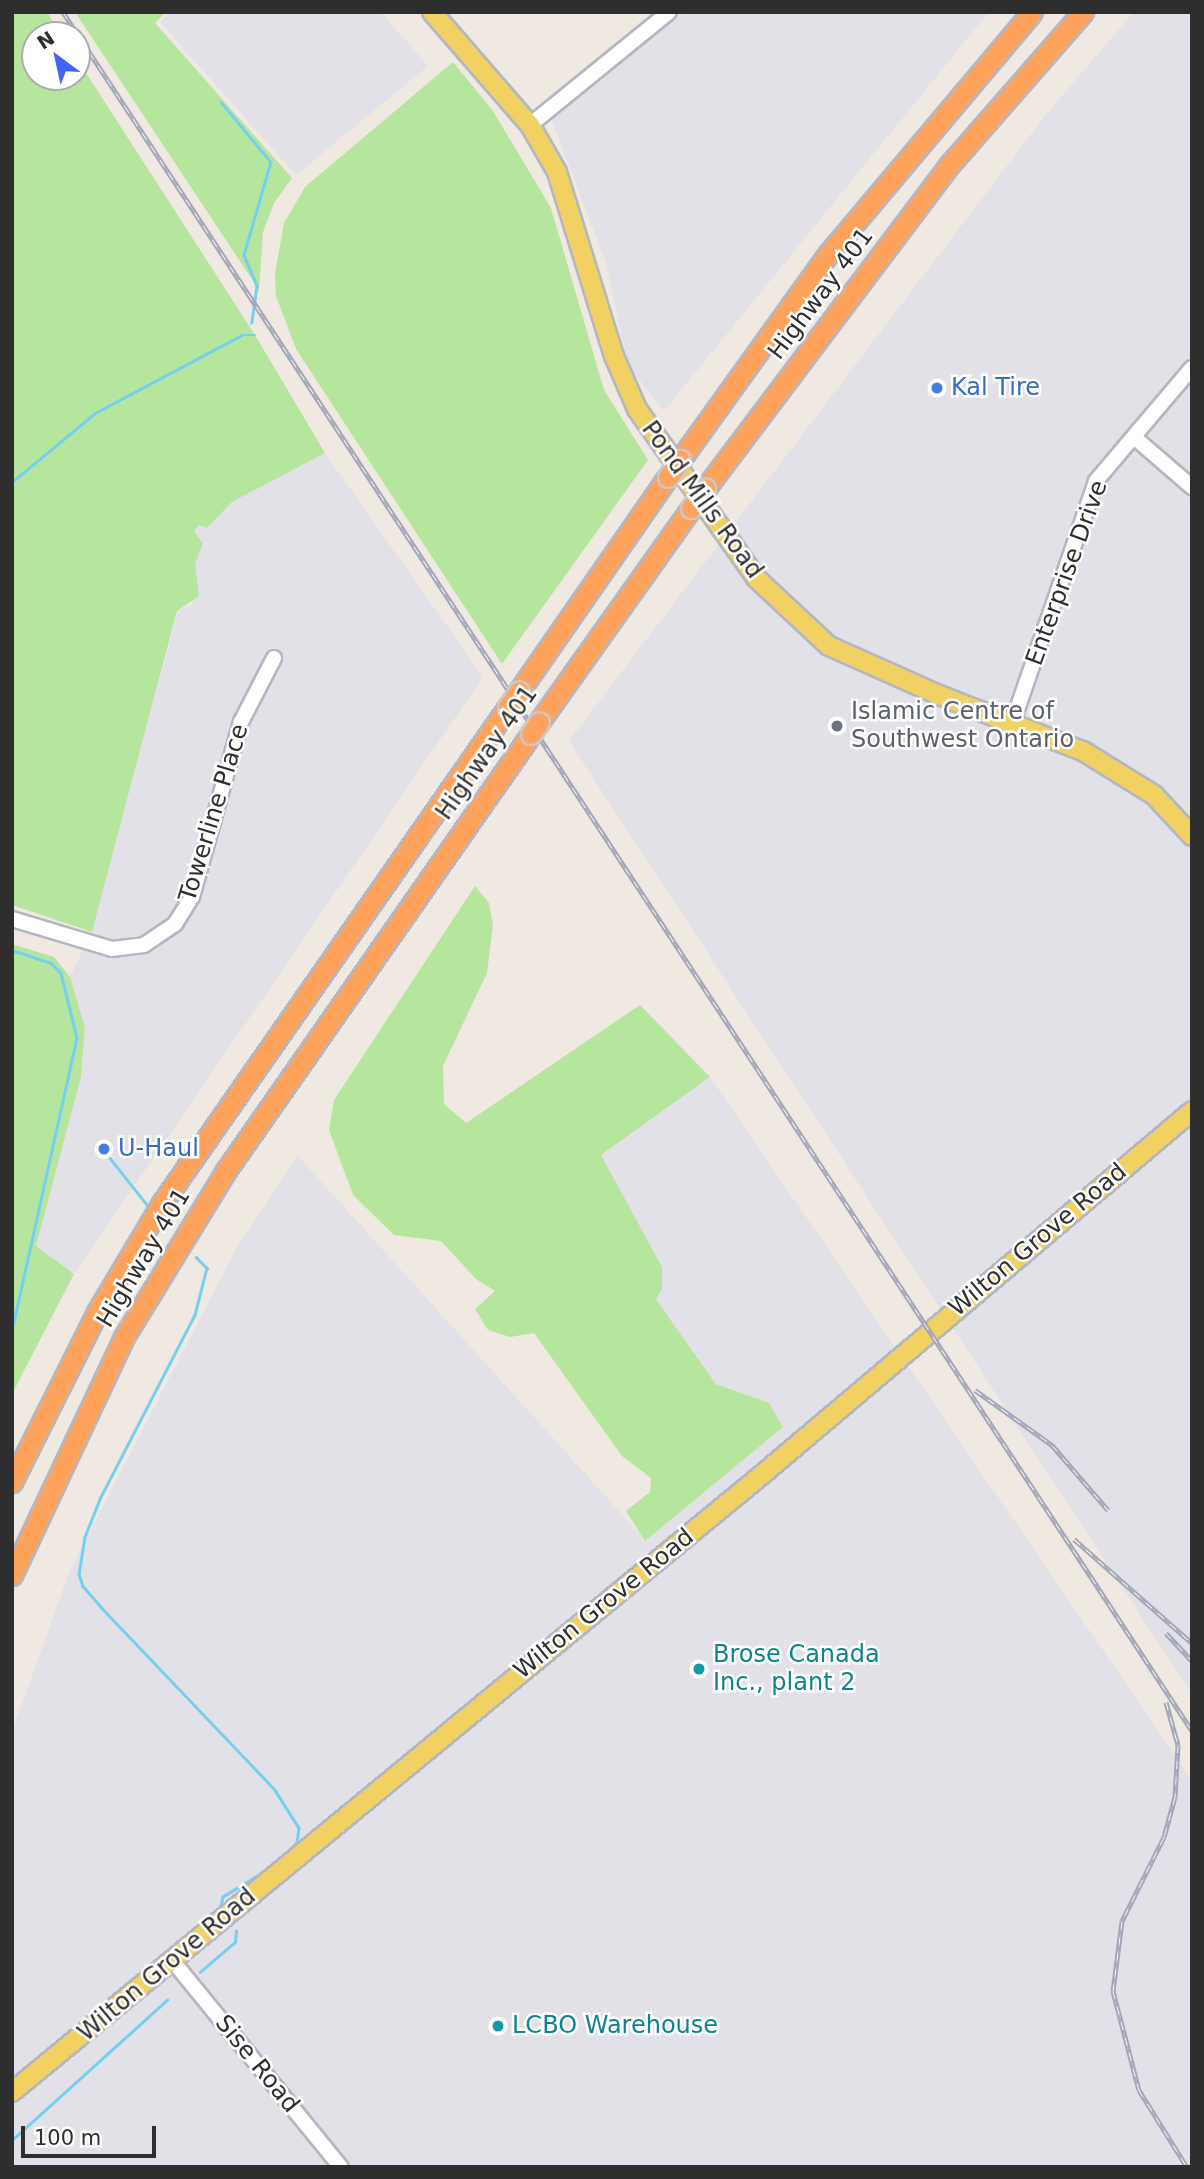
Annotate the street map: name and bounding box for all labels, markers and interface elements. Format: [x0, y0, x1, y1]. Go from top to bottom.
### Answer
north arrow [21, 21, 91, 91]
text: N [33, 27, 58, 54]
street label: Highway 401 [762, 223, 880, 365]
place label: Kal Tire [951, 374, 1040, 402]
marker: Kal Tire [929, 380, 945, 396]
street label: Pond Mills Road [635, 416, 769, 584]
street label: Enterprise Drive [1020, 476, 1114, 670]
street label: Highway 401 [430, 680, 544, 826]
place label: Islamic Centre of Southwest Ontario [851, 698, 1074, 754]
marker: Islamic Centre of Southwest Ontario [829, 718, 845, 734]
street label: Towerline Place [173, 721, 255, 905]
place label: U-Haul [118, 1135, 199, 1163]
marker: U-Haul [96, 1141, 112, 1157]
street label: Wilton Grove Road [943, 1157, 1133, 1323]
street label: Highway 401 [91, 1183, 197, 1333]
street label: Wilton Grove Road [508, 1523, 700, 1685]
place label: Brose Canada Inc., plant 2 [713, 1641, 880, 1697]
marker: Brose Canada Inc., plant 2 [691, 1661, 707, 1677]
street label: Wilton Grove Road [72, 1882, 262, 2048]
street label: Sise Road [209, 2009, 305, 2119]
place label: LCBO Warehouse [512, 2012, 718, 2040]
marker: LCBO Warehouse [490, 2018, 506, 2034]
scale bar [24, 2112, 159, 2156]
text: 100 m [34, 2126, 101, 2150]

